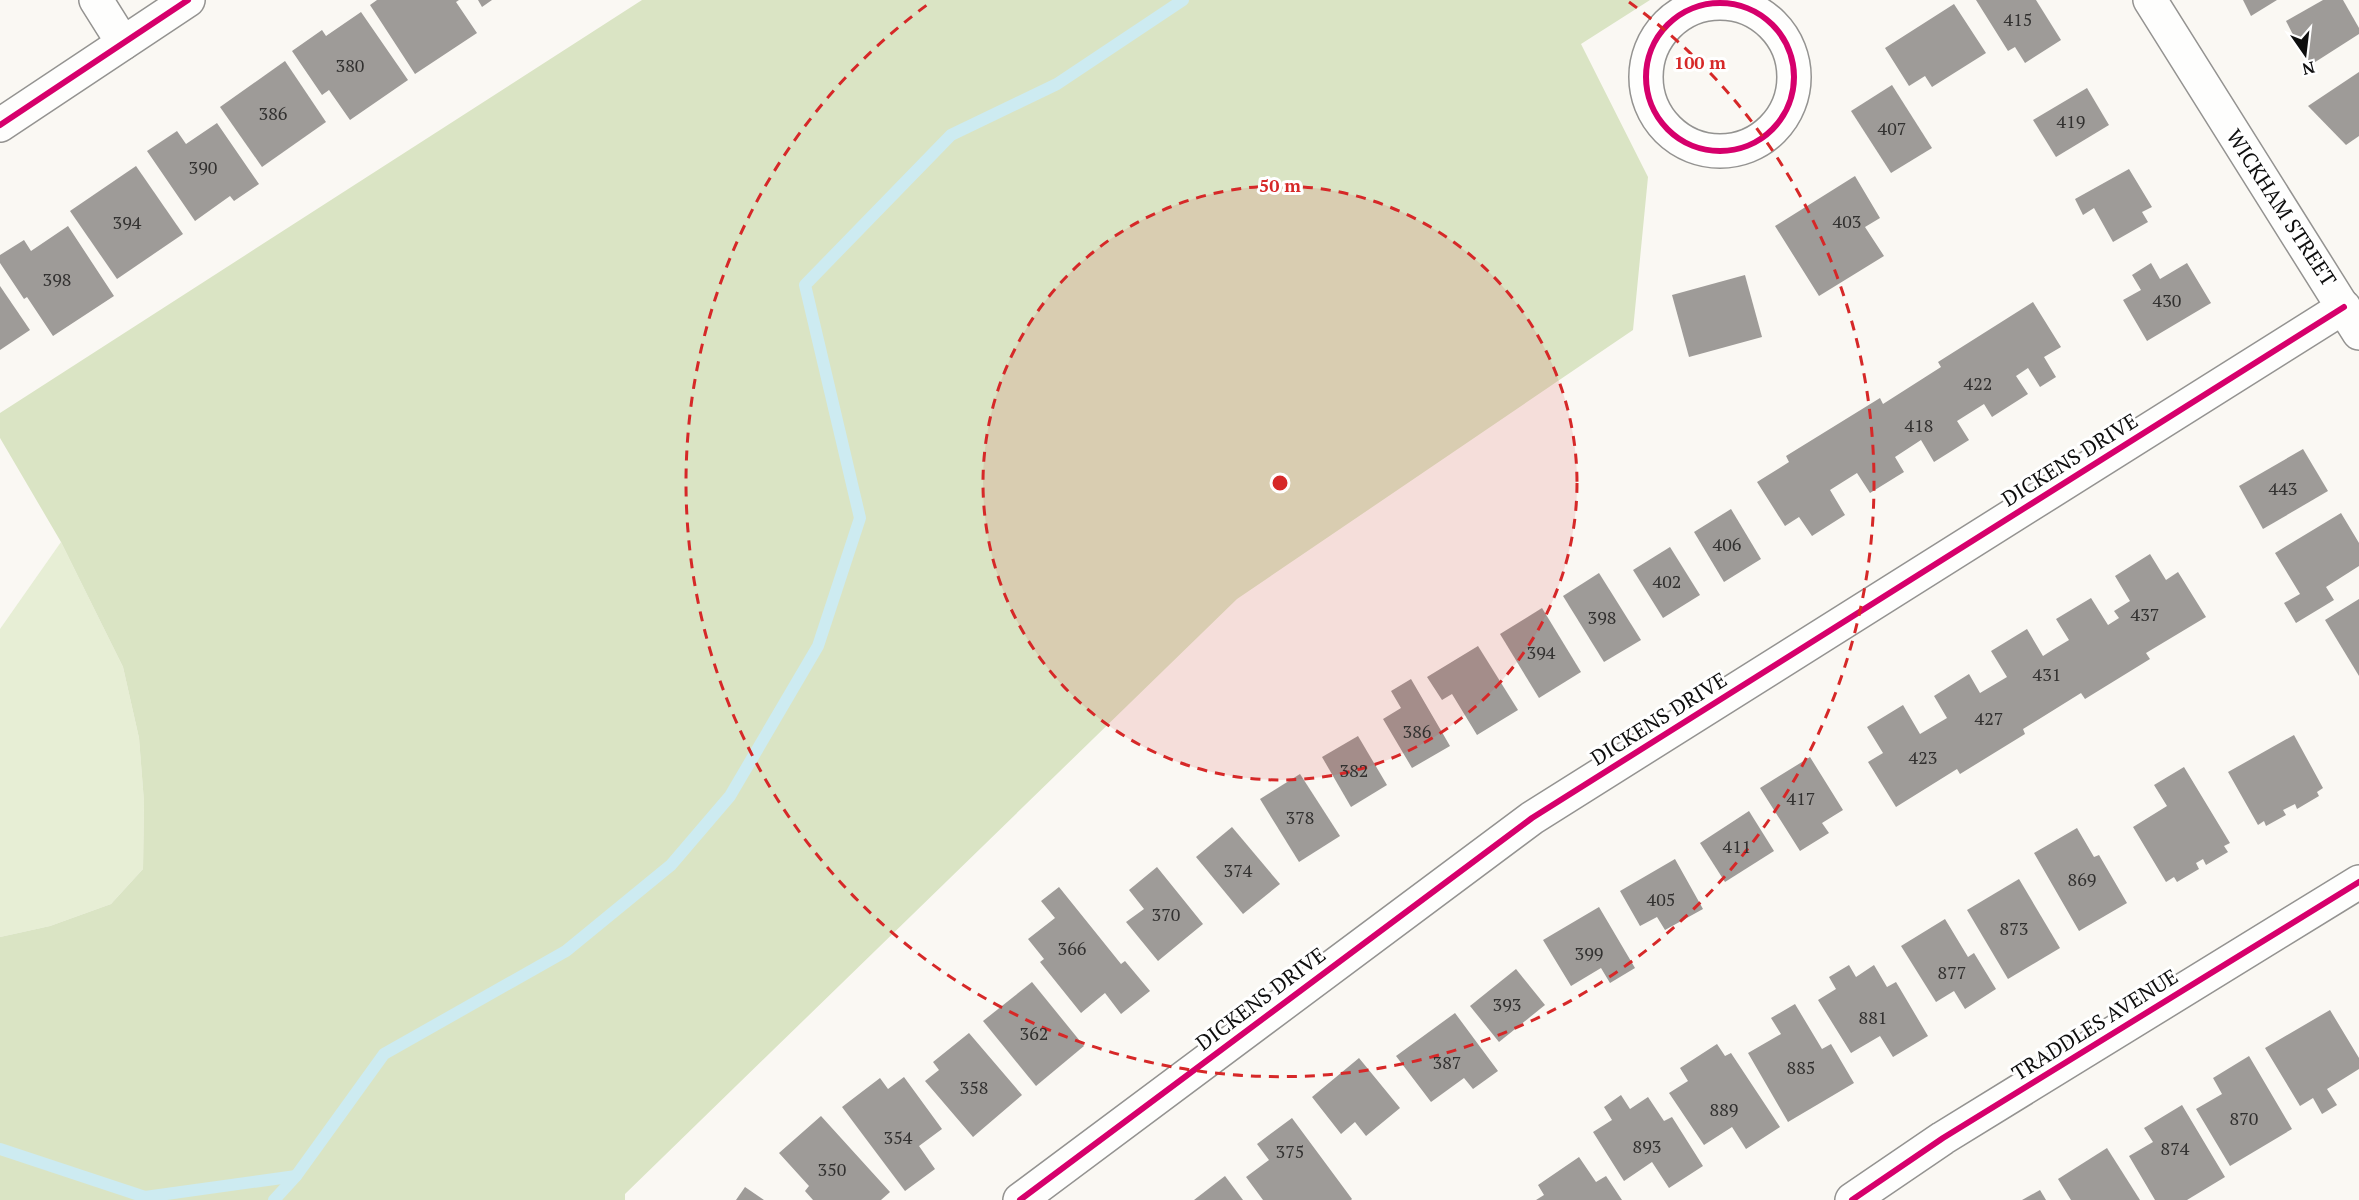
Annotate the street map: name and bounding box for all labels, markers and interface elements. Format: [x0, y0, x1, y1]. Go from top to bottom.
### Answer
house number: 415 [2004, 7, 2032, 31]
north arrow [2275, 24, 2335, 84]
text: 100 m [1674, 50, 1726, 74]
house number: 380 [336, 53, 364, 77]
text: N [2300, 56, 2317, 81]
house number: 386 [259, 101, 288, 125]
house number: 419 [2057, 109, 2085, 133]
house number: 407 [1878, 116, 1906, 140]
street label: WICKHAM STREET [2221, 123, 2343, 291]
house number: 390 [189, 155, 217, 179]
text: 50 m [1259, 173, 1301, 197]
house number: 403 [1833, 209, 1861, 233]
house number: 394 [113, 210, 142, 234]
house number: 398 [43, 267, 71, 291]
house number: 430 [2153, 288, 2181, 312]
house number: 422 [1964, 371, 1992, 395]
street label: DICKENS DRIVE [1996, 406, 2143, 512]
house number: 418 [1905, 413, 1933, 437]
centre of rings [1270, 473, 1290, 493]
house number: 443 [2269, 476, 2297, 500]
house number: 406 [1713, 532, 1742, 556]
house number: 402 [1653, 569, 1681, 593]
house number: 437 [2131, 602, 2159, 626]
house number: 398 [1588, 605, 1616, 629]
house number: 394 [1527, 640, 1556, 664]
house number: 431 [2033, 662, 2061, 686]
street label: DICKENS DRIVE [1585, 665, 1732, 771]
house number: 427 [1975, 706, 2003, 730]
house number: 386 [1403, 719, 1432, 743]
house number: 423 [1909, 745, 1937, 769]
house number: 382 [1340, 758, 1368, 782]
house number: 417 [1787, 786, 1815, 810]
house number: 378 [1286, 805, 1314, 829]
house number: 411 [1723, 834, 1751, 858]
house number: 374 [1224, 858, 1253, 882]
house number: 869 [2068, 867, 2096, 891]
house number: 405 [1647, 887, 1675, 911]
house number: 370 [1152, 902, 1180, 926]
house number: 873 [2000, 916, 2028, 940]
house number: 366 [1058, 936, 1087, 960]
street label: DICKENS DRIVE [1190, 940, 1331, 1056]
house number: 399 [1575, 941, 1603, 965]
house number: 877 [1938, 960, 1966, 984]
street label: TRADDLES AVENUE [2006, 962, 2183, 1087]
house number: 393 [1493, 992, 1521, 1016]
house number: 881 [1859, 1005, 1887, 1029]
house number: 362 [1020, 1021, 1048, 1045]
house number: 387 [1433, 1050, 1461, 1074]
house number: 885 [1787, 1055, 1815, 1079]
house number: 358 [960, 1075, 988, 1099]
house number: 889 [1710, 1097, 1738, 1121]
house number: 870 [2230, 1106, 2258, 1130]
house number: 354 [884, 1125, 913, 1149]
house number: 893 [1633, 1134, 1661, 1158]
house number: 874 [2161, 1136, 2190, 1160]
house number: 375 [1276, 1139, 1304, 1163]
house number: 350 [818, 1157, 846, 1181]

